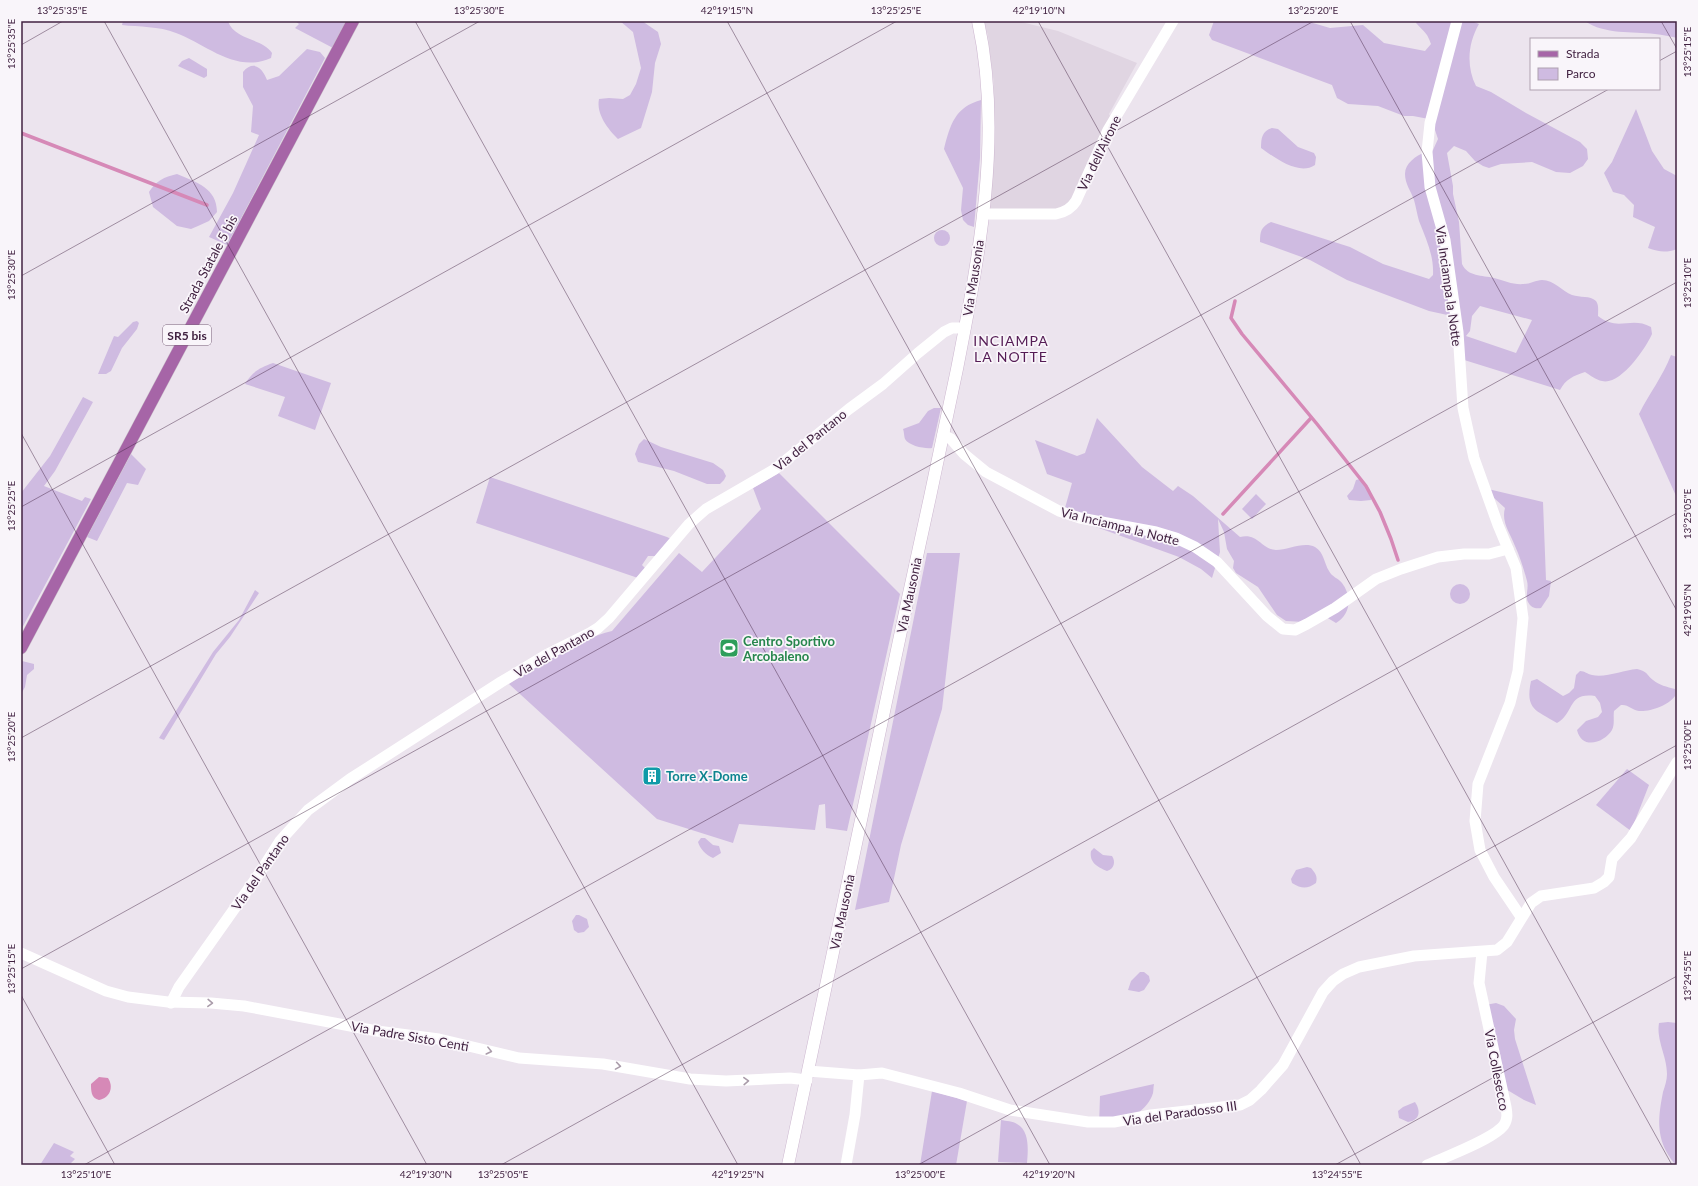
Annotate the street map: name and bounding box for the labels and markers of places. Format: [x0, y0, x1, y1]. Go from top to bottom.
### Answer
place label: Centro Sportivo Arcobaleno [742, 633, 836, 664]
sports icon: Centro Sportivo Arcobaleno [718, 637, 740, 659]
building icon: Torre X-Dome [641, 765, 663, 787]
place label: Torre X-Dome [666, 768, 748, 784]

